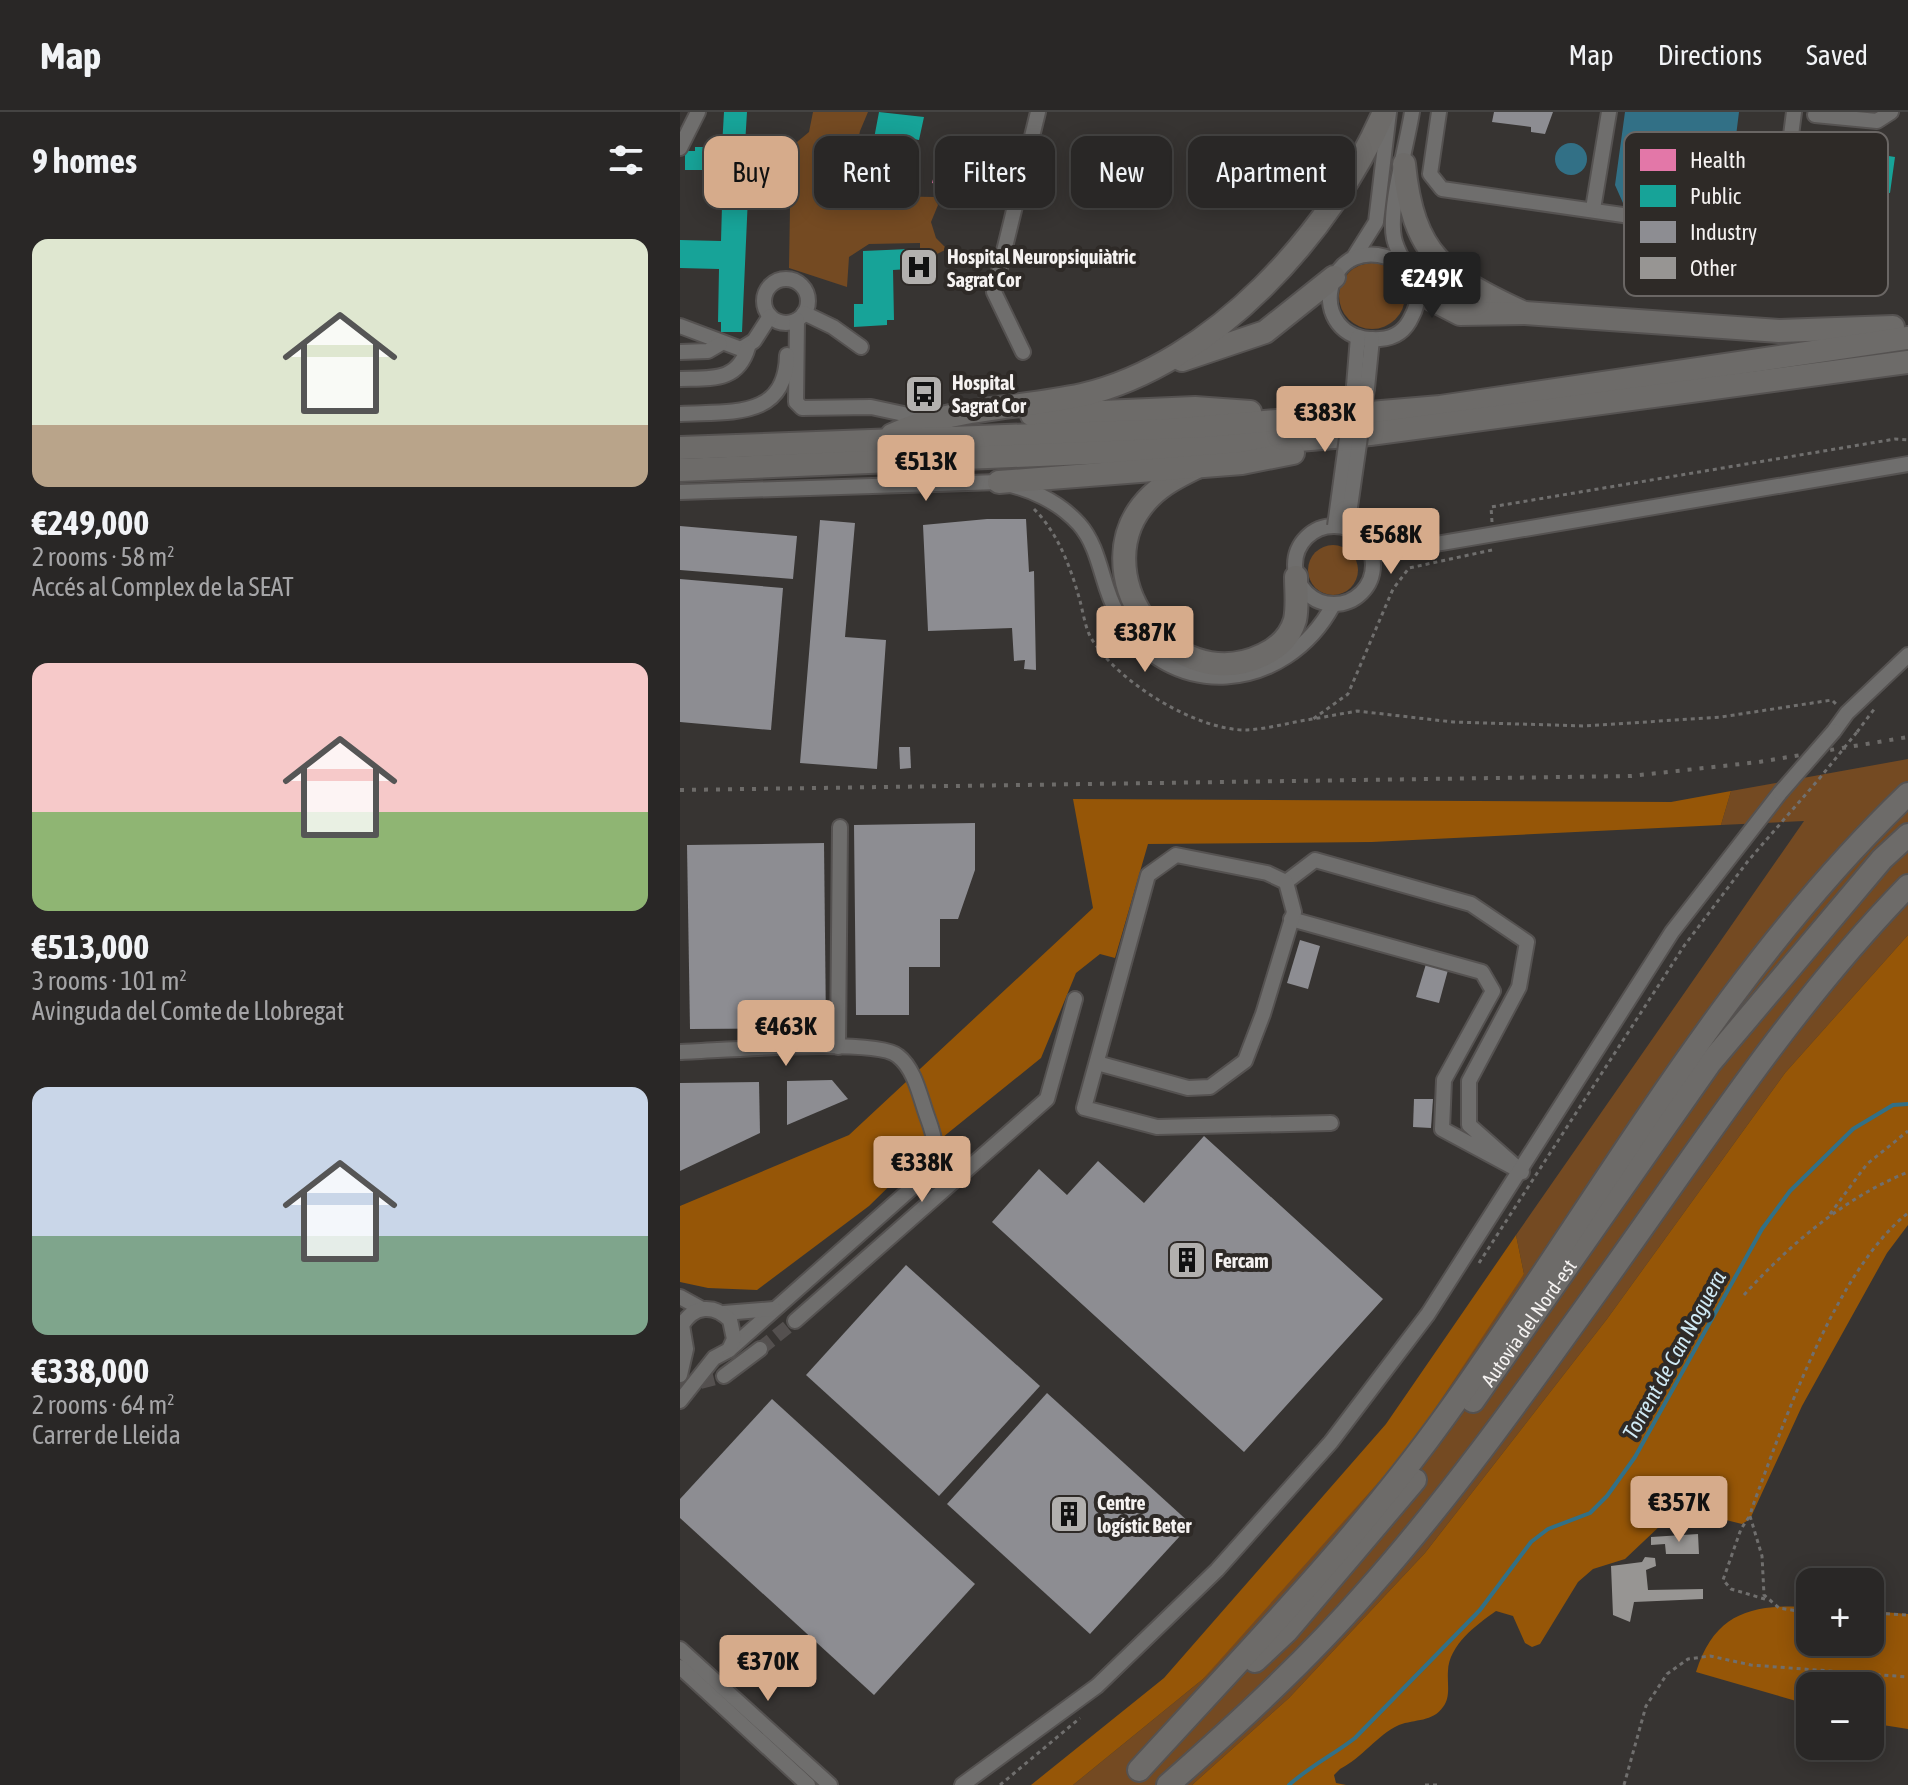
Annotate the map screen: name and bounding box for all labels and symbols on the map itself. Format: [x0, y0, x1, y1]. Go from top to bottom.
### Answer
legend [1624, 132, 1888, 296]
text: Health [1690, 147, 1746, 173]
text: Public [1690, 183, 1742, 209]
text: Industry [1690, 219, 1757, 245]
place label: Hospital Neuropsiquiàtric Sagrat Cor [947, 245, 1137, 291]
hospital icon: Hospital Neuropsiquiàtric Sagrat Cor [898, 246, 940, 288]
pin: €249K [1376, 252, 1488, 320]
text: Other [1690, 255, 1737, 281]
place label: Hospital Sagrat Cor [952, 371, 1027, 417]
bus stop icon: Hospital Sagrat Cor [903, 373, 945, 415]
pin: €383K [1269, 386, 1381, 454]
pin: €513K [870, 435, 982, 503]
pin: €568K [1335, 508, 1447, 576]
pin: €387K [1089, 606, 1201, 674]
pin: €463K [730, 1000, 842, 1068]
pin: €338K [866, 1136, 978, 1204]
building icon: Fercam [1166, 1239, 1208, 1281]
place label: Fercam [1215, 1249, 1269, 1272]
street label: Autovia del Nord-est [1476, 1254, 1581, 1390]
water label: Torrent de Can Noguera [1617, 1266, 1731, 1444]
pin: €357K [1623, 1476, 1735, 1544]
place label: Centre logístic Beter [1097, 1491, 1192, 1537]
building icon: Centre logístic Beter [1048, 1493, 1090, 1535]
pin: €370K [712, 1635, 824, 1703]

